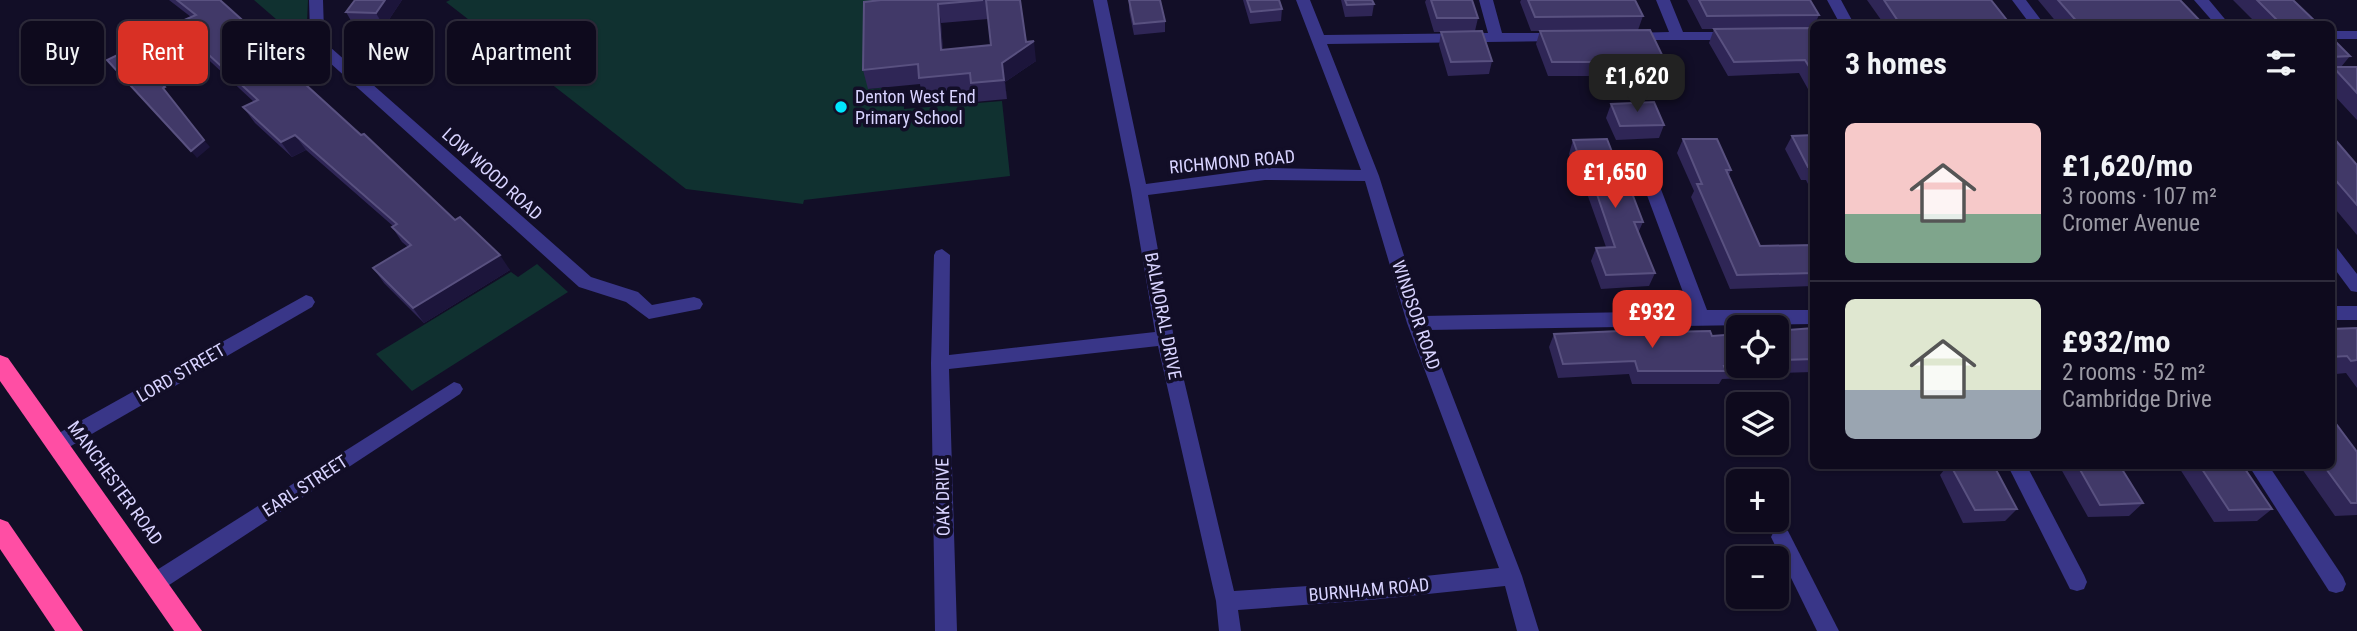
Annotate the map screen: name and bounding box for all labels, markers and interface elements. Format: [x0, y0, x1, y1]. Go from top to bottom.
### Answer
chip: Buy [21, 21, 104, 84]
chip: Rent [118, 21, 208, 84]
chip: Filters [222, 21, 330, 84]
chip: New [344, 21, 433, 84]
chip: Apartment [447, 21, 596, 84]
icon: filters [2262, 44, 2300, 82]
text: 3 homes [1845, 46, 1947, 81]
pin: £1,620 [1580, 54, 1694, 114]
text: £1,620 [1605, 63, 1669, 90]
place label: Denton West End Primary School [855, 86, 976, 128]
marker: Denton West End Primary School [833, 99, 849, 115]
street label: LOW WOOD ROAD [438, 123, 547, 224]
street label: RICHMOND ROAD [1168, 146, 1296, 177]
text: £1,620/mo [2062, 148, 2193, 183]
pin: £1,650 [1558, 150, 1672, 210]
icon: home [1901, 151, 1985, 235]
text: £1,650 [1583, 159, 1647, 186]
text: 3 rooms · 107 m² [2062, 183, 2217, 210]
text: Cromer Avenue [2062, 210, 2200, 237]
street label: BALMORAL DRIVE [1141, 250, 1186, 381]
street label: WINDSOR ROAD [1388, 257, 1445, 372]
pin: £932 [1611, 290, 1693, 350]
text: £932 [1629, 299, 1675, 326]
map controls [1726, 315, 1789, 609]
button: locate [1726, 315, 1789, 378]
text: £932/mo [2062, 324, 2170, 359]
icon: home [1901, 327, 1985, 411]
street label: LORD STREET [133, 339, 229, 406]
text: 2 rooms · 52 m² [2062, 359, 2205, 386]
text: Cambridge Drive [2062, 386, 2212, 413]
button: layers [1726, 392, 1789, 455]
street label: MANCHESTER ROAD [63, 417, 167, 549]
street label: EARL STREET [258, 450, 351, 521]
street label: OAK DRIVE [931, 458, 954, 536]
button: + [1726, 469, 1789, 532]
button: − [1726, 546, 1789, 609]
street label: BURNHAM ROAD [1308, 574, 1430, 605]

